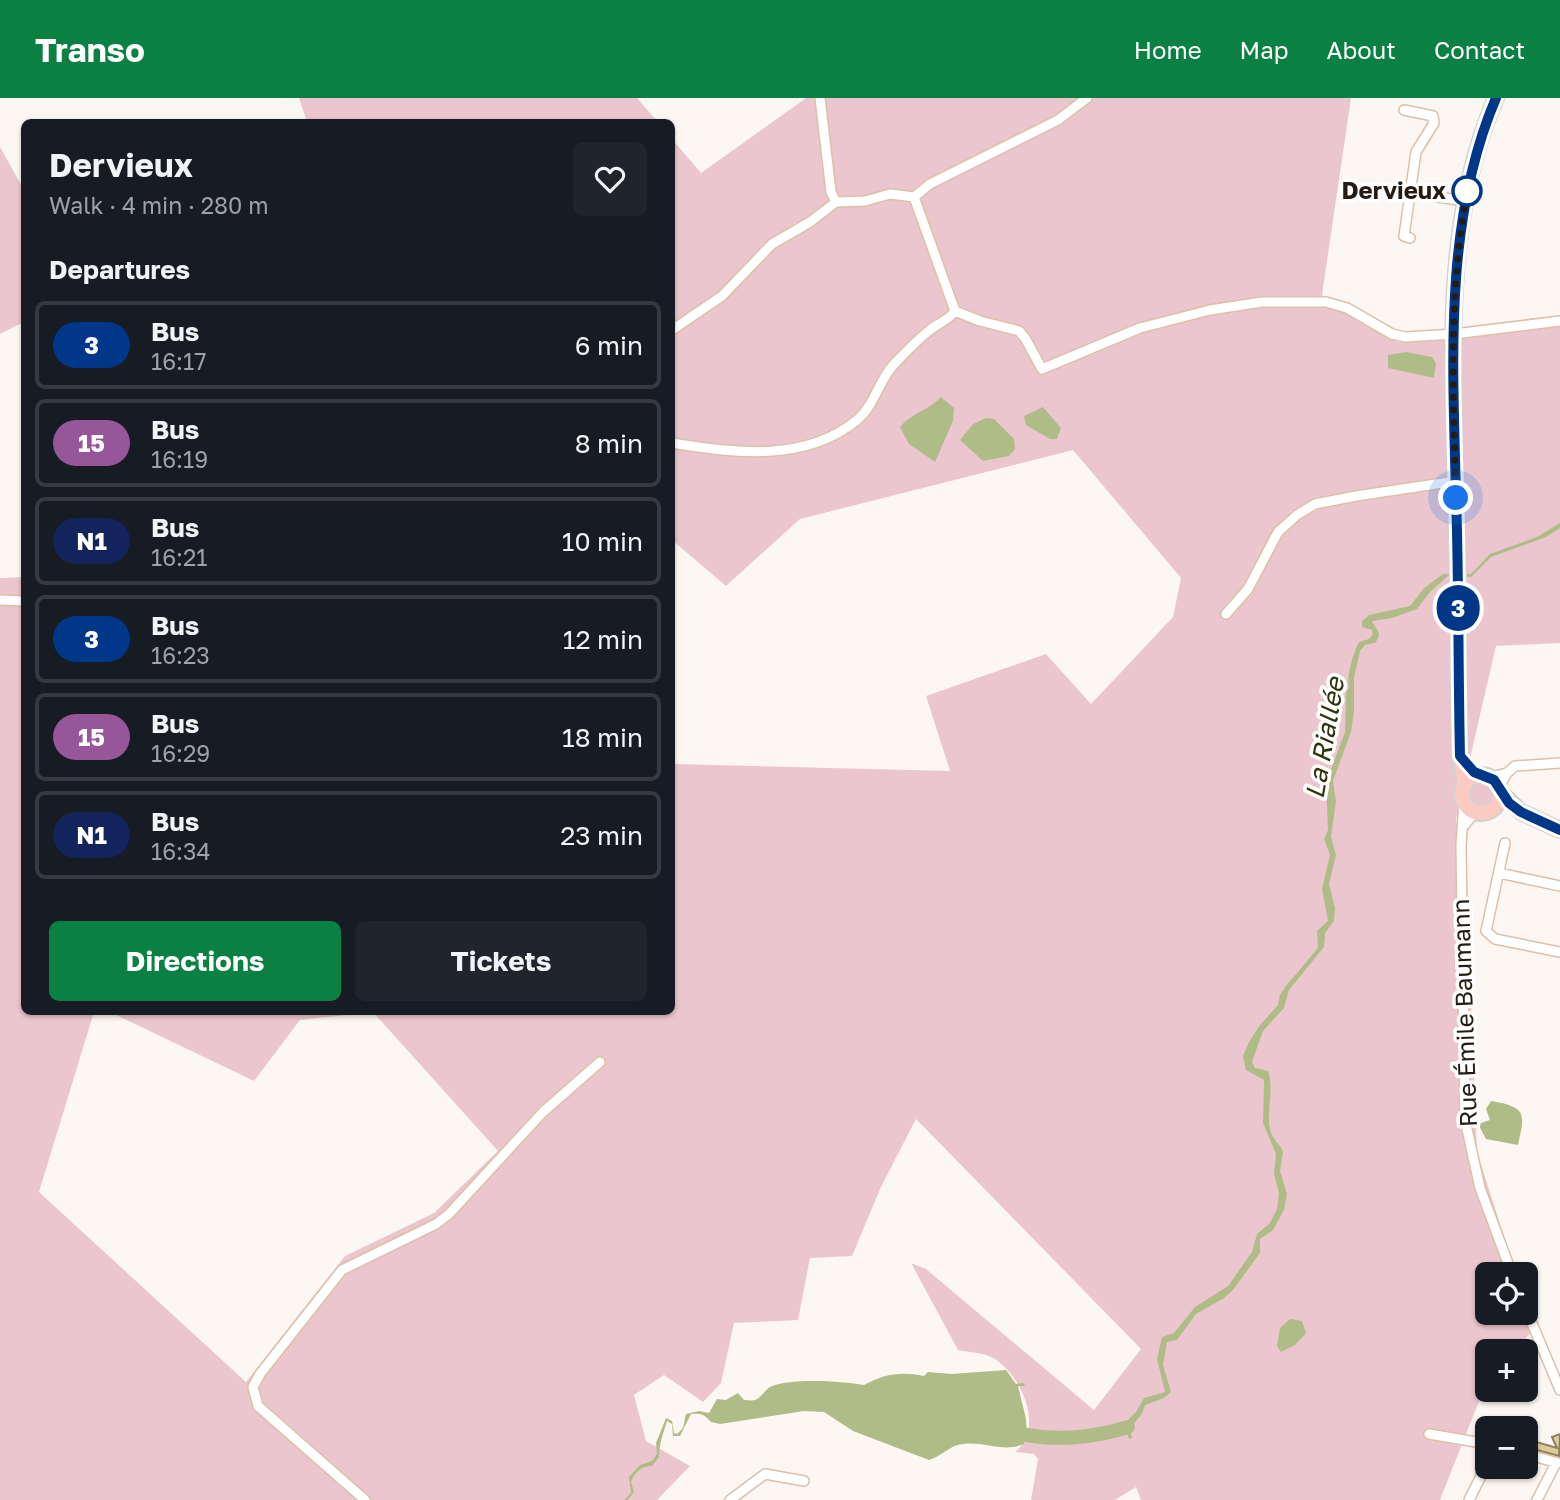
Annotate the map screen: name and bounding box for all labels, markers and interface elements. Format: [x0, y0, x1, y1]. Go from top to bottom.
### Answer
text: Transo [35, 30, 145, 69]
text: Home [1134, 35, 1202, 64]
text: Map [1240, 35, 1289, 64]
text: About [1327, 35, 1396, 64]
text: Contact [1434, 35, 1525, 64]
button: heart [573, 142, 647, 216]
text: Dervieux [49, 145, 193, 184]
place label: Dervieux [1341, 175, 1446, 204]
marker: Dervieux [1452, 176, 1482, 206]
text: Walk · 4 min · 280 m [49, 191, 269, 219]
text: Departures [49, 254, 190, 285]
text: Bus [151, 316, 199, 347]
text: 3 [84, 330, 99, 359]
text: 6 min [575, 330, 643, 361]
text: 16:17 [151, 347, 206, 375]
text: Bus [151, 414, 199, 445]
text: 15 [78, 428, 105, 457]
text: 8 min [575, 428, 643, 459]
text: 16:19 [151, 445, 208, 473]
your location [1438, 480, 1473, 515]
text: Bus [151, 512, 199, 543]
text: N1 [76, 526, 107, 555]
text: 10 min [562, 526, 643, 557]
text: 16:21 [151, 543, 207, 571]
line badge: 3 [1435, 585, 1481, 631]
text: 3 [1451, 593, 1465, 622]
text: Bus [151, 610, 199, 641]
text: 3 [84, 624, 99, 653]
text: 12 min [563, 624, 643, 655]
text: 16:23 [151, 641, 210, 669]
water label: La Riallée [1299, 673, 1351, 801]
text: Bus [151, 708, 199, 739]
text: 15 [78, 722, 105, 751]
text: 18 min [562, 722, 643, 753]
text: 16:29 [151, 739, 210, 767]
text: Bus [151, 806, 199, 837]
text: N1 [76, 820, 107, 849]
text: 23 min [560, 820, 643, 851]
text: 16:34 [151, 837, 210, 865]
street label: Rue Émile Baumann [1445, 898, 1482, 1128]
button: Directions [49, 921, 341, 1001]
button: Tickets [355, 921, 647, 1001]
map controls [1475, 1262, 1538, 1479]
button: locate [1475, 1262, 1538, 1325]
button: + [1475, 1339, 1538, 1402]
button: − [1475, 1416, 1538, 1479]

